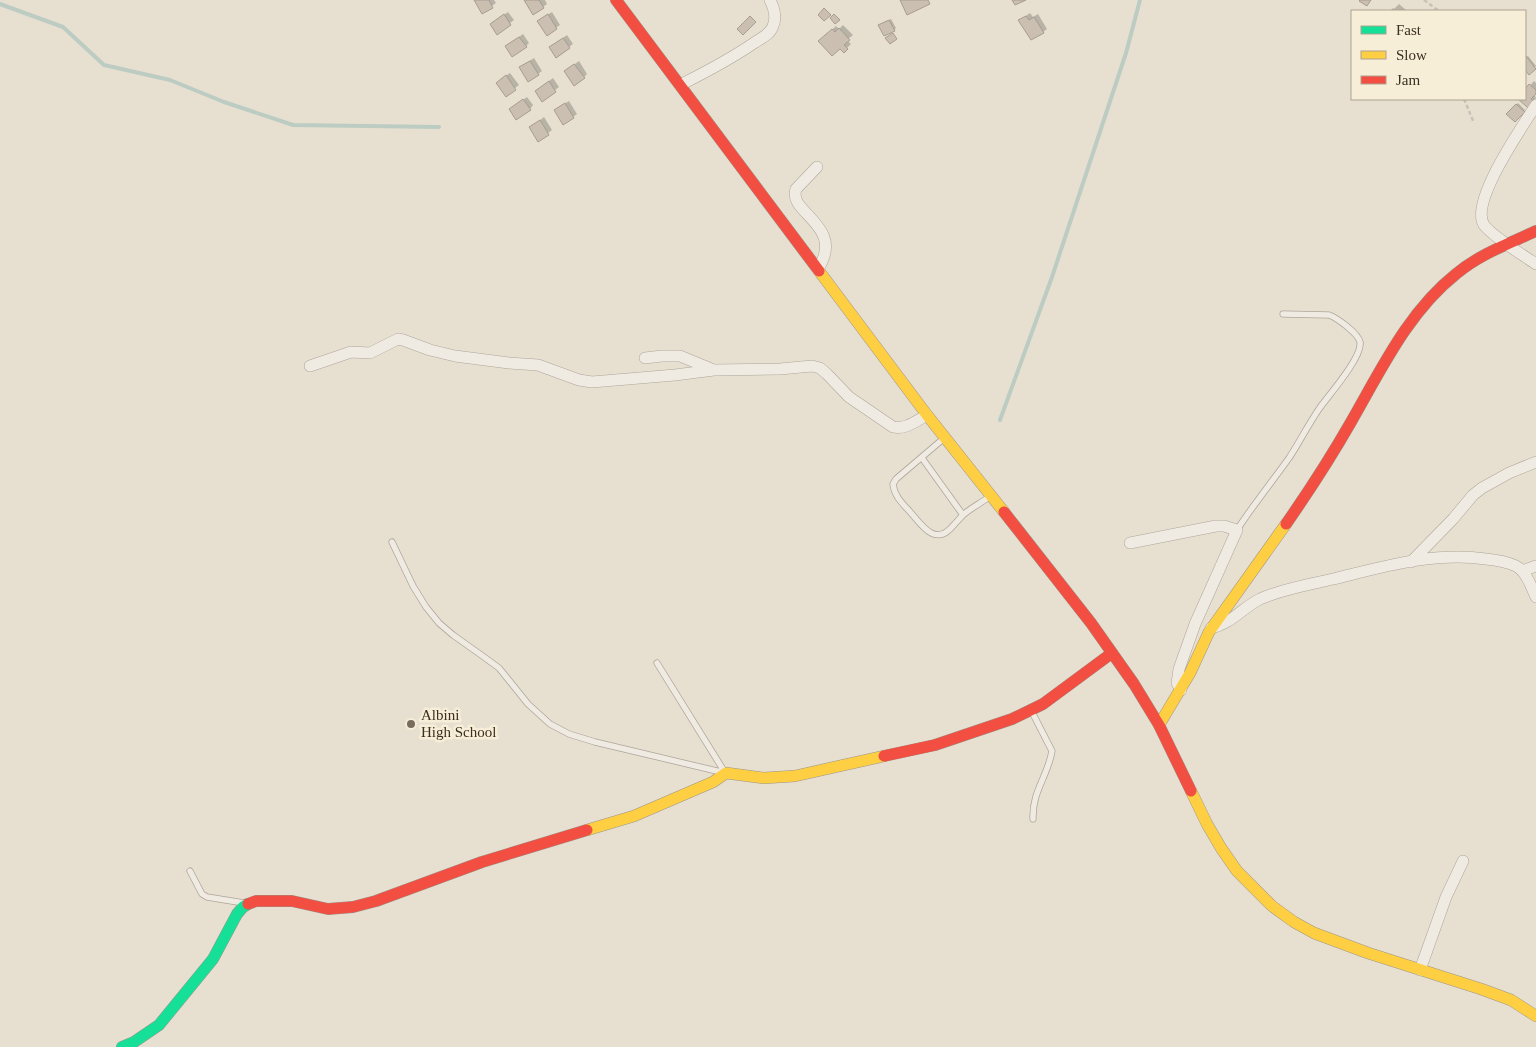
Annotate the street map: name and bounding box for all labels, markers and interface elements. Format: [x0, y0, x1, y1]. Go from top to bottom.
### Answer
legend [1351, 10, 1526, 100]
text: Fast [1396, 22, 1422, 38]
text: Slow [1396, 47, 1427, 63]
text: Jam [1396, 72, 1420, 88]
place label: Albini High School [421, 707, 496, 740]
marker: Albini High School [405, 718, 417, 730]

